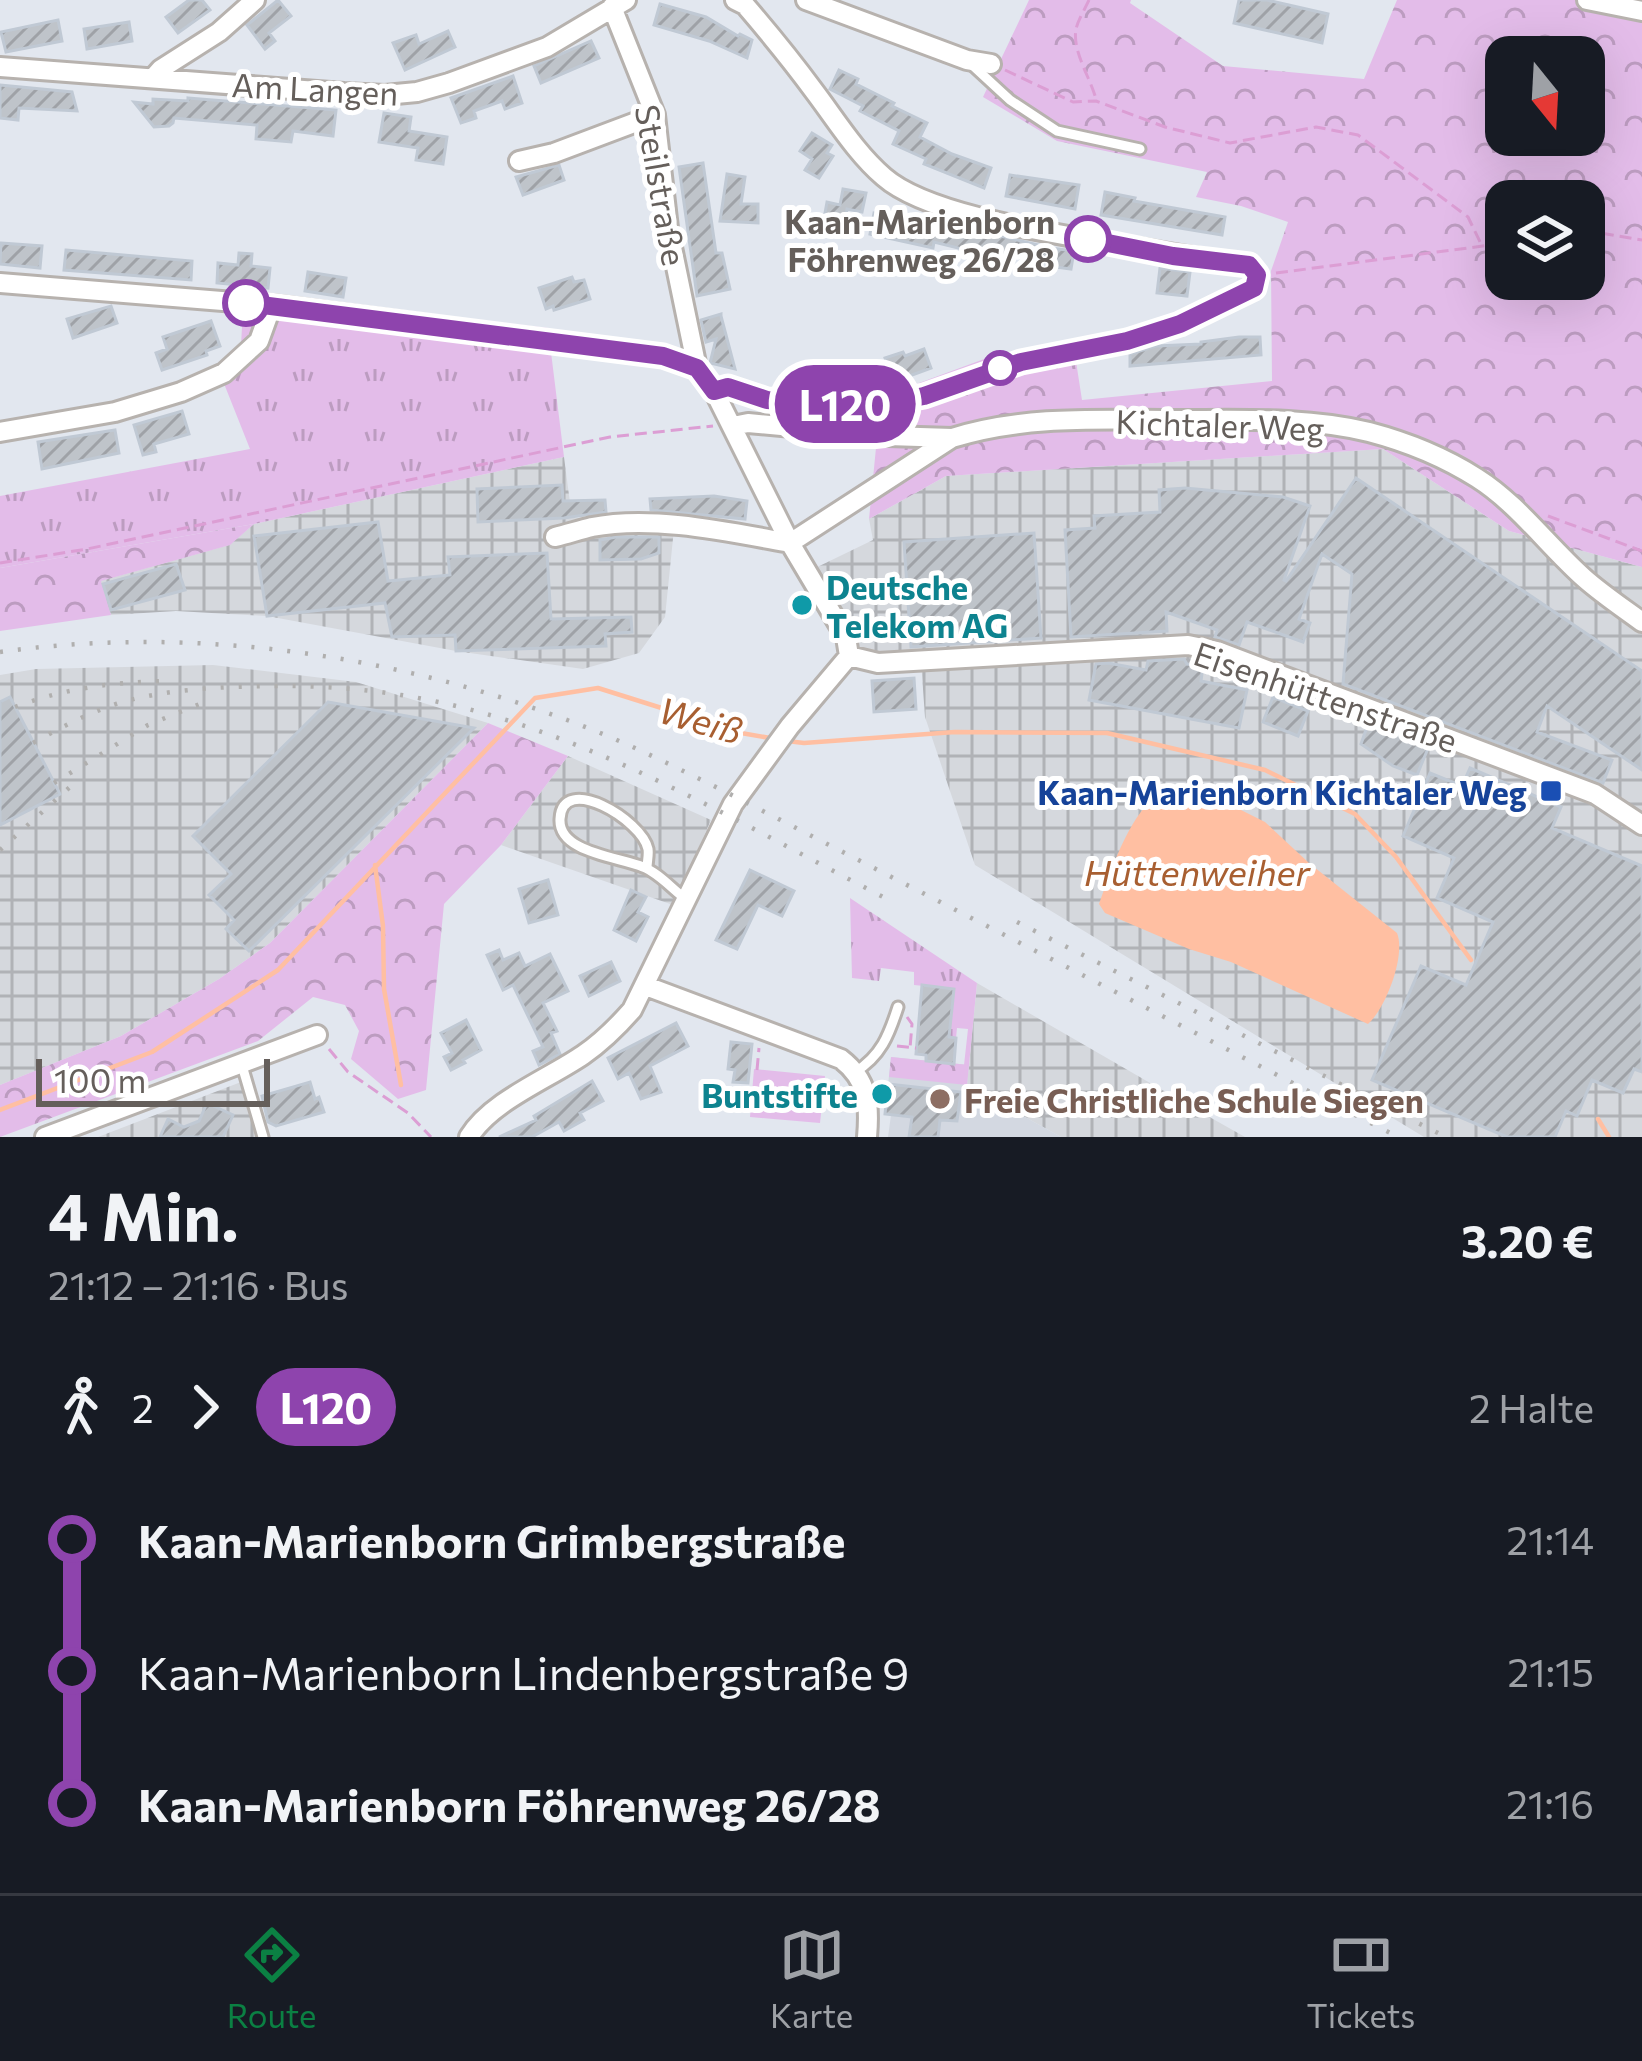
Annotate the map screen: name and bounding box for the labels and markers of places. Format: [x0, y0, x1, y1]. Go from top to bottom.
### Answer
place label: Kaan-Marienborn Föhrenweg 26/28 [784, 200, 1055, 279]
marker: Kaan-Marienborn Föhrenweg 26/28 [1066, 217, 1110, 261]
unlabelled marker [224, 281, 268, 325]
unlabelled marker [984, 352, 1016, 384]
place label: Deutsche Telekom AG [826, 566, 1008, 645]
marker: Deutsche Telekom AG [789, 592, 815, 618]
place label: Kaan-Marienborn Kichtaler Weg [1037, 771, 1527, 812]
marker: Kaan-Marienborn Kichtaler Weg [1538, 778, 1564, 804]
place label: Buntstifte [701, 1074, 858, 1115]
place label: Freie Christliche Schule Siegen [964, 1079, 1424, 1120]
marker: Buntstifte [869, 1081, 895, 1107]
marker: Freie Christliche Schule Siegen [927, 1086, 953, 1112]

